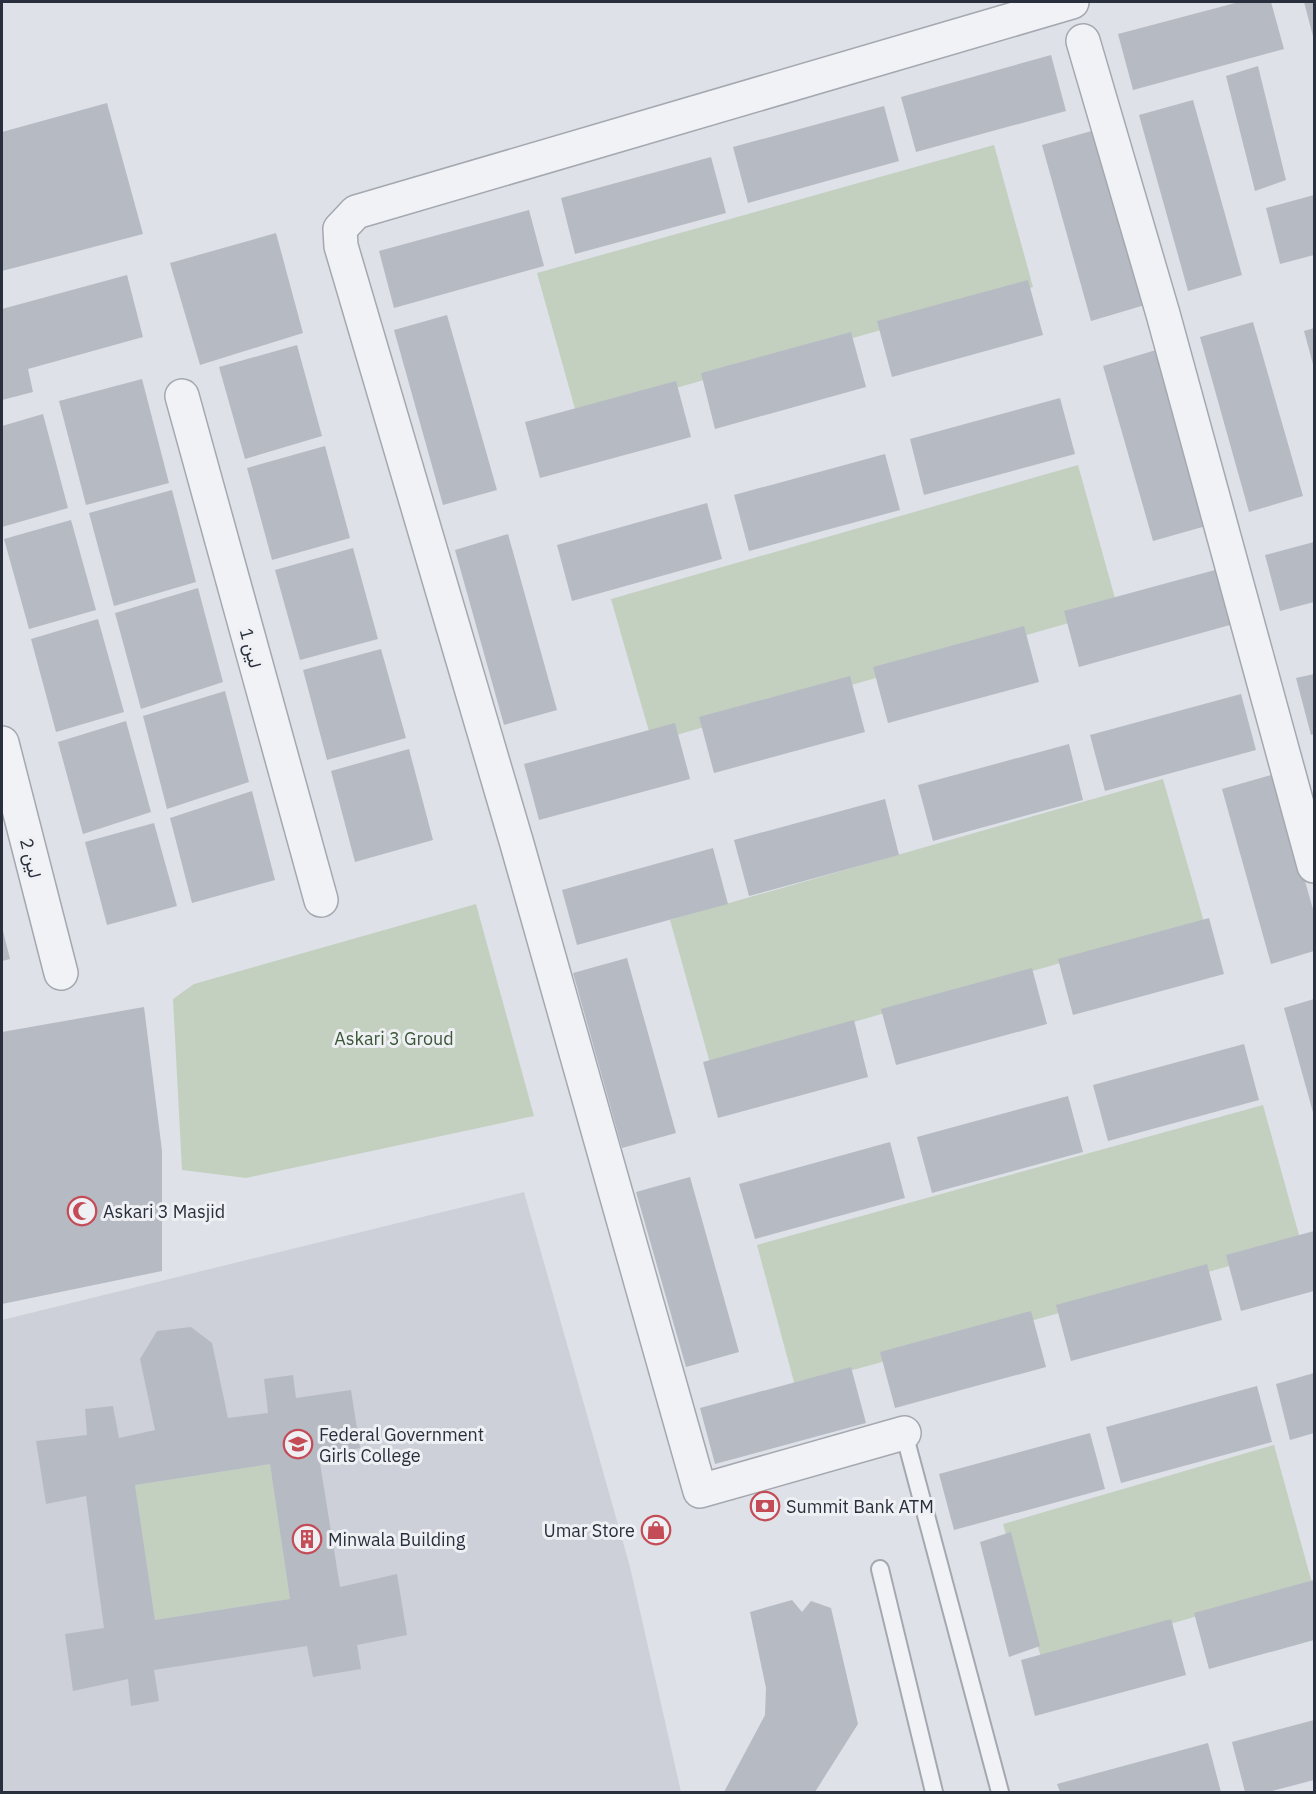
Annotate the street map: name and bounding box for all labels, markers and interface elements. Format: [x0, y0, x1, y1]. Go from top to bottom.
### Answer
street label: لین 1 [235, 626, 267, 670]
street label: لین 2 [15, 836, 47, 880]
park label: Askari 3 Groud [334, 1027, 454, 1050]
mosque icon: Askari 3 Masjid [66, 1195, 98, 1227]
place label: Askari 3 Masjid [103, 1200, 225, 1223]
place label: Federal Government Girls College [319, 1423, 484, 1467]
school or university icon: Federal Government Girls College [282, 1428, 314, 1460]
bank icon: Summit Bank ATM [749, 1490, 781, 1522]
place label: Summit Bank ATM [786, 1495, 934, 1518]
shop icon: Umar Store [640, 1514, 672, 1546]
place label: Umar Store [543, 1519, 635, 1542]
building icon: Minwala Building [291, 1523, 323, 1555]
place label: Minwala Building [328, 1528, 466, 1551]

